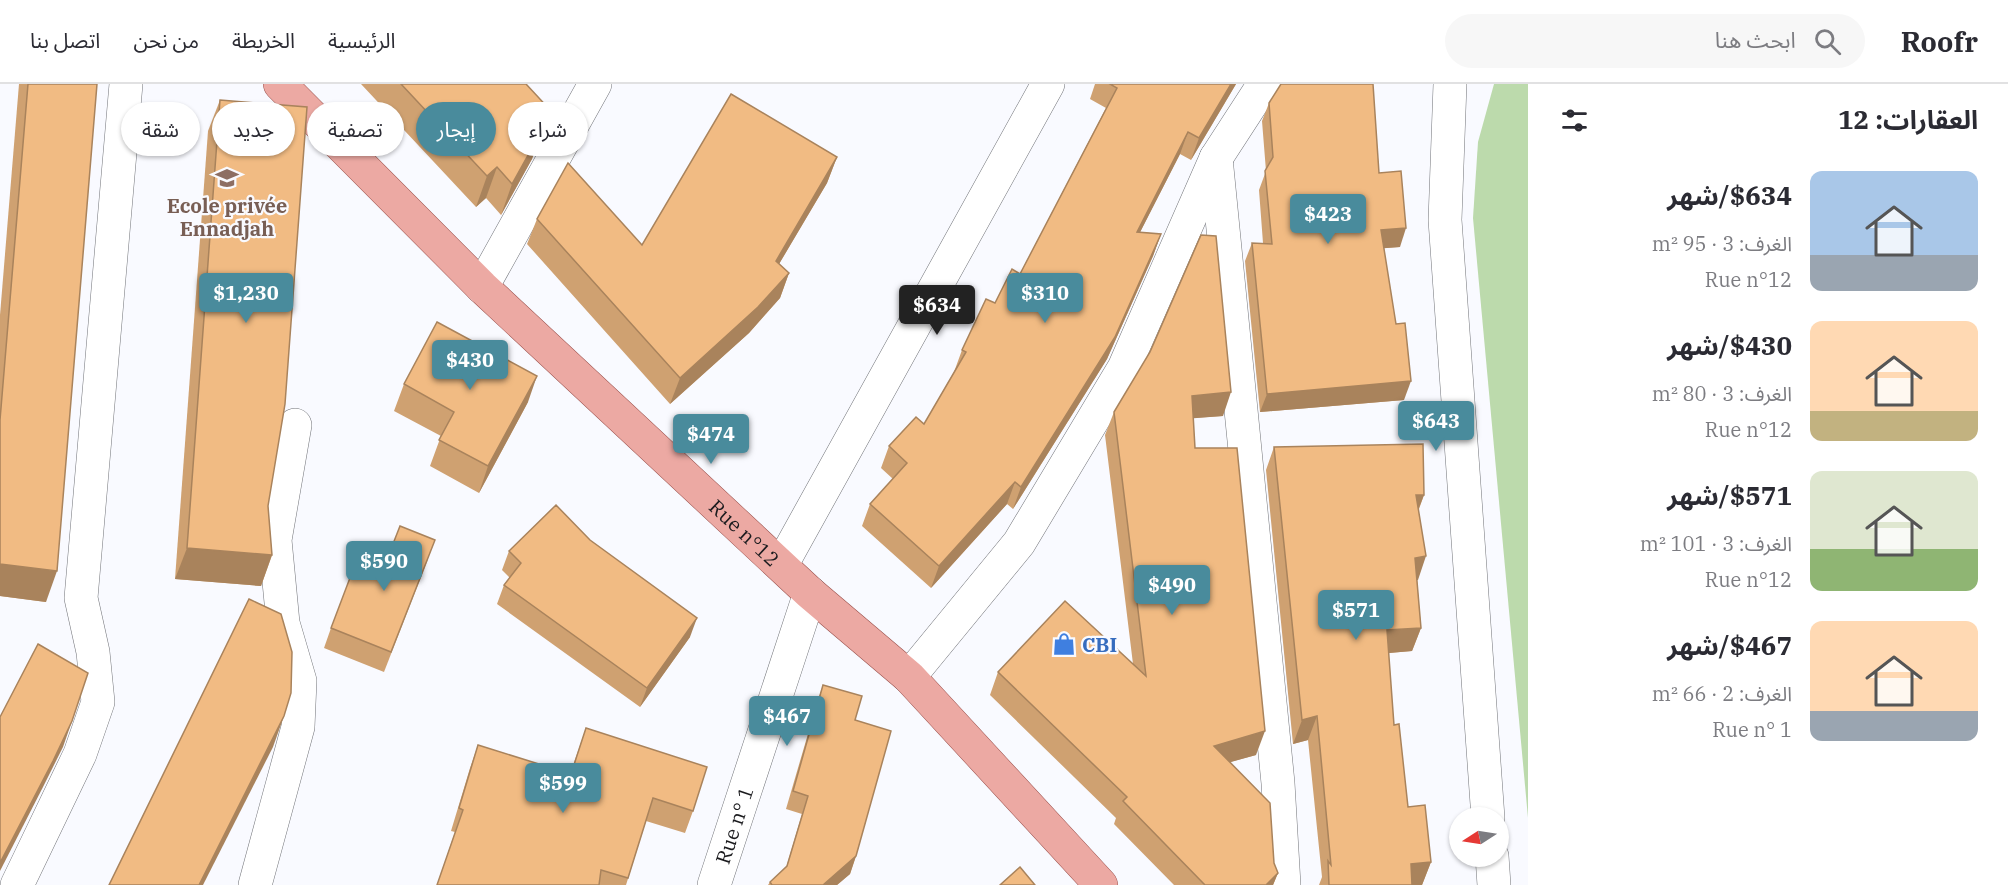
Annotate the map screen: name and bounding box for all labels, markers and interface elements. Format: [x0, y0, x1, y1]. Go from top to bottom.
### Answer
search box [1445, 14, 1865, 68]
text: Roofr [1901, 23, 1978, 60]
text: ابحث هنا [1715, 25, 1796, 54]
icon: search [1811, 25, 1844, 58]
text: اتصل بنا [30, 26, 100, 54]
text: من نحن [133, 26, 199, 54]
text: الخريطة [232, 26, 295, 54]
text: الرئيسية [328, 26, 395, 54]
chip: شقة [121, 102, 200, 156]
chip: جديد [212, 102, 295, 156]
chip: تصفية [307, 102, 404, 156]
chip: إيجار [416, 102, 496, 156]
chip: شراء [508, 102, 588, 156]
text: العقارات: 12 [1838, 102, 1978, 136]
icon: filters [1558, 104, 1591, 137]
school or university icon: Ecole privée Ennadjah [214, 165, 240, 191]
text: $634/شهر [1667, 178, 1792, 212]
place label: Ecole privée Ennadjah [167, 192, 287, 242]
pin: $423 [1292, 194, 1364, 245]
icon: home [1858, 195, 1930, 267]
text: $423 [1304, 200, 1352, 227]
text: الغرف: 3 · 95 m² [1652, 230, 1792, 257]
text: Rue n°12 [1705, 266, 1792, 293]
pin: $1,230 [197, 273, 295, 324]
pin: $310 [1009, 273, 1081, 324]
text: $1,230 [213, 279, 279, 306]
text: $310 [1021, 279, 1069, 306]
pin: $634 [901, 285, 973, 336]
text: $634 [913, 291, 961, 318]
text: $430/شهر [1667, 328, 1792, 362]
pin: $430 [434, 340, 506, 391]
icon: home [1858, 345, 1930, 417]
text: $430 [446, 346, 494, 373]
text: الغرف: 3 · 80 m² [1652, 380, 1792, 407]
pin: $643 [1400, 401, 1472, 452]
text: $643 [1412, 407, 1460, 434]
pin: $474 [675, 414, 747, 465]
text: Rue n°12 [1705, 416, 1792, 443]
text: $474 [687, 420, 735, 447]
text: $571/شهر [1667, 478, 1792, 512]
street label: Rue n°12 [704, 493, 786, 572]
icon: home [1858, 495, 1930, 567]
text: الغرف: 3 · 101 m² [1640, 530, 1792, 557]
pin: $590 [348, 541, 420, 592]
text: $590 [360, 547, 408, 574]
pin: $490 [1136, 565, 1208, 616]
text: Rue n°12 [1705, 566, 1792, 593]
text: $490 [1148, 571, 1196, 598]
pin: $571 [1320, 590, 1392, 641]
text: $571 [1332, 596, 1380, 623]
text: $467/شهر [1667, 628, 1792, 662]
shop icon: CBI [1051, 631, 1077, 657]
place label: CBI [1082, 631, 1117, 658]
icon: home [1858, 645, 1930, 717]
text: الغرف: 2 · 66 m² [1652, 680, 1792, 707]
pin: $467 [751, 696, 823, 747]
text: $467 [763, 702, 811, 729]
text: Rue n° 1 [1712, 716, 1792, 743]
pin: $599 [527, 763, 599, 814]
text: $599 [539, 769, 587, 796]
street label: Rue n° 1 [708, 783, 759, 867]
north arrow [1449, 807, 1509, 867]
map controls [1449, 807, 1509, 867]

